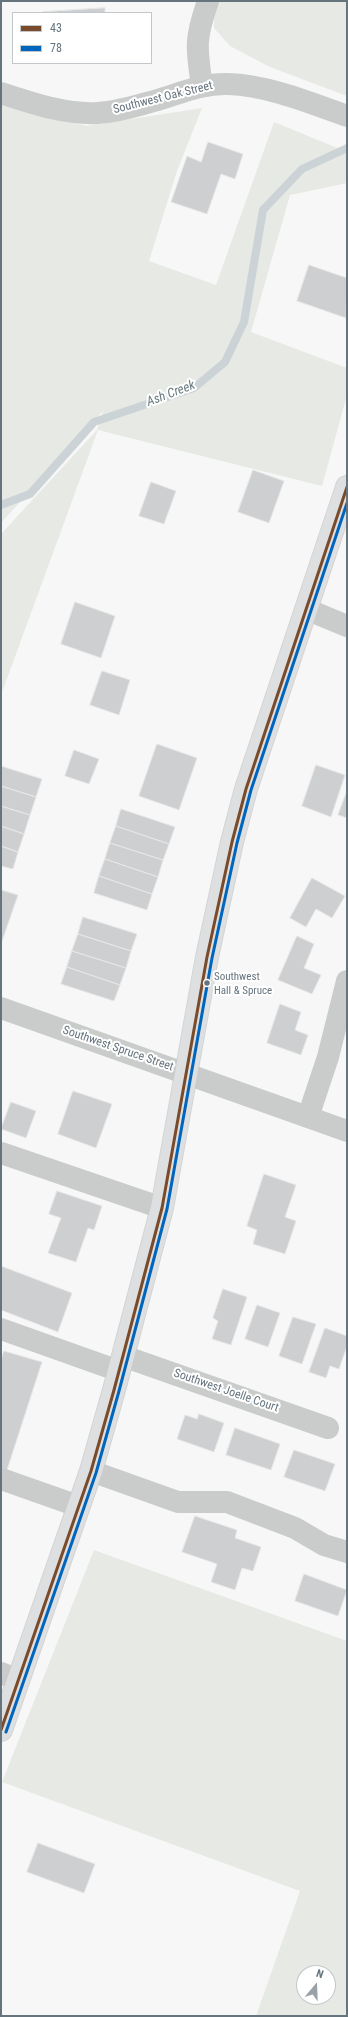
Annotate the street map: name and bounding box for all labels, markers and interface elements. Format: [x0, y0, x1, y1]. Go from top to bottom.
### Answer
legend [12, 12, 152, 64]
text: 43 [50, 21, 62, 35]
text: 78 [50, 41, 62, 55]
street label: Southwest Oak Street [112, 79, 214, 117]
water label: Ash Creek [145, 378, 197, 410]
place label: Southwest Hall & Spruce [214, 970, 272, 996]
marker: Southwest Hall & Spruce [202, 978, 212, 988]
street label: Southwest Spruce Street [61, 1023, 175, 1075]
street label: Southwest Joelle Court [172, 1366, 280, 1416]
north arrow [296, 1965, 336, 2005]
text: N [314, 1967, 325, 1981]

